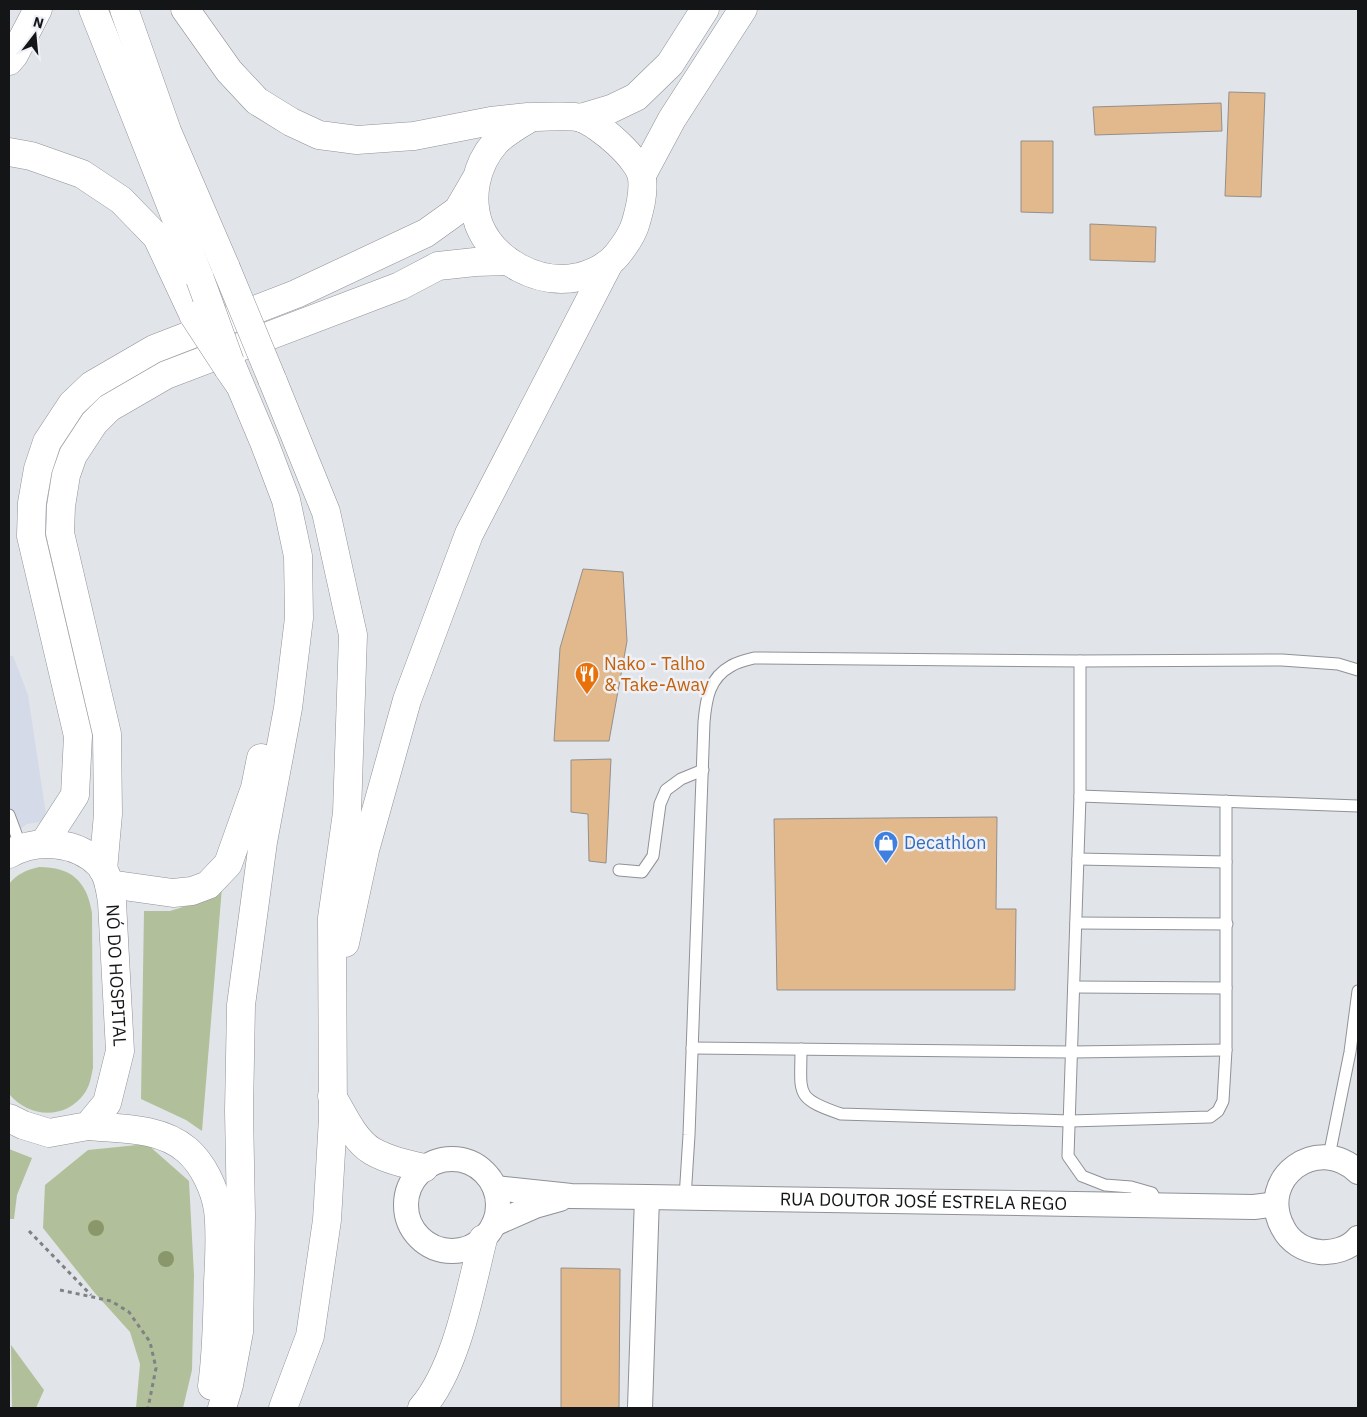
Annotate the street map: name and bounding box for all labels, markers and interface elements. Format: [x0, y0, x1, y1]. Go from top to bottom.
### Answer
north arrow [10, 10, 60, 60]
text: N [31, 12, 46, 33]
place label: Nako - Talho & Take-Away [604, 652, 709, 696]
restaurant icon: Nako - Talho & Take-Away [574, 661, 600, 695]
shop icon: Decathlon [873, 830, 899, 864]
place label: Decathlon [904, 831, 986, 854]
street label: NÓ DO HOSPITAL [101, 903, 132, 1047]
street label: RUA DOUTOR JOSÉ ESTRELA REGO [780, 1187, 1067, 1215]

